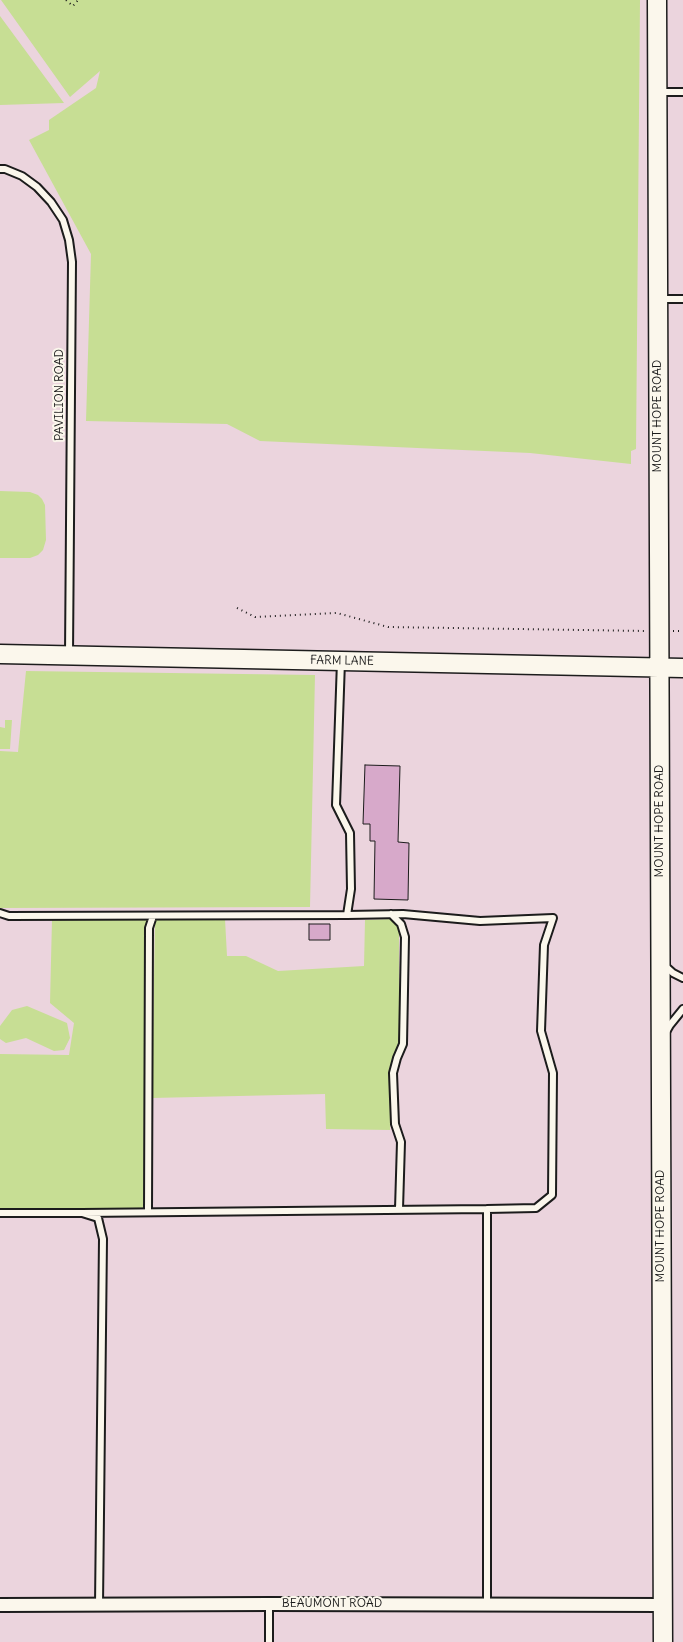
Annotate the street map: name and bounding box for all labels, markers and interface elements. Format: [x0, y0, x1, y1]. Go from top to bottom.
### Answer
street label: PAVILION ROAD [53, 349, 67, 441]
street label: MOUNT HOPE ROAD [651, 360, 665, 472]
street label: FARM LANE [310, 653, 374, 669]
street label: MOUNT HOPE ROAD [653, 765, 667, 877]
street label: MOUNT HOPE ROAD [654, 1170, 668, 1282]
street label: BEAUMONT ROAD [282, 1597, 382, 1611]

